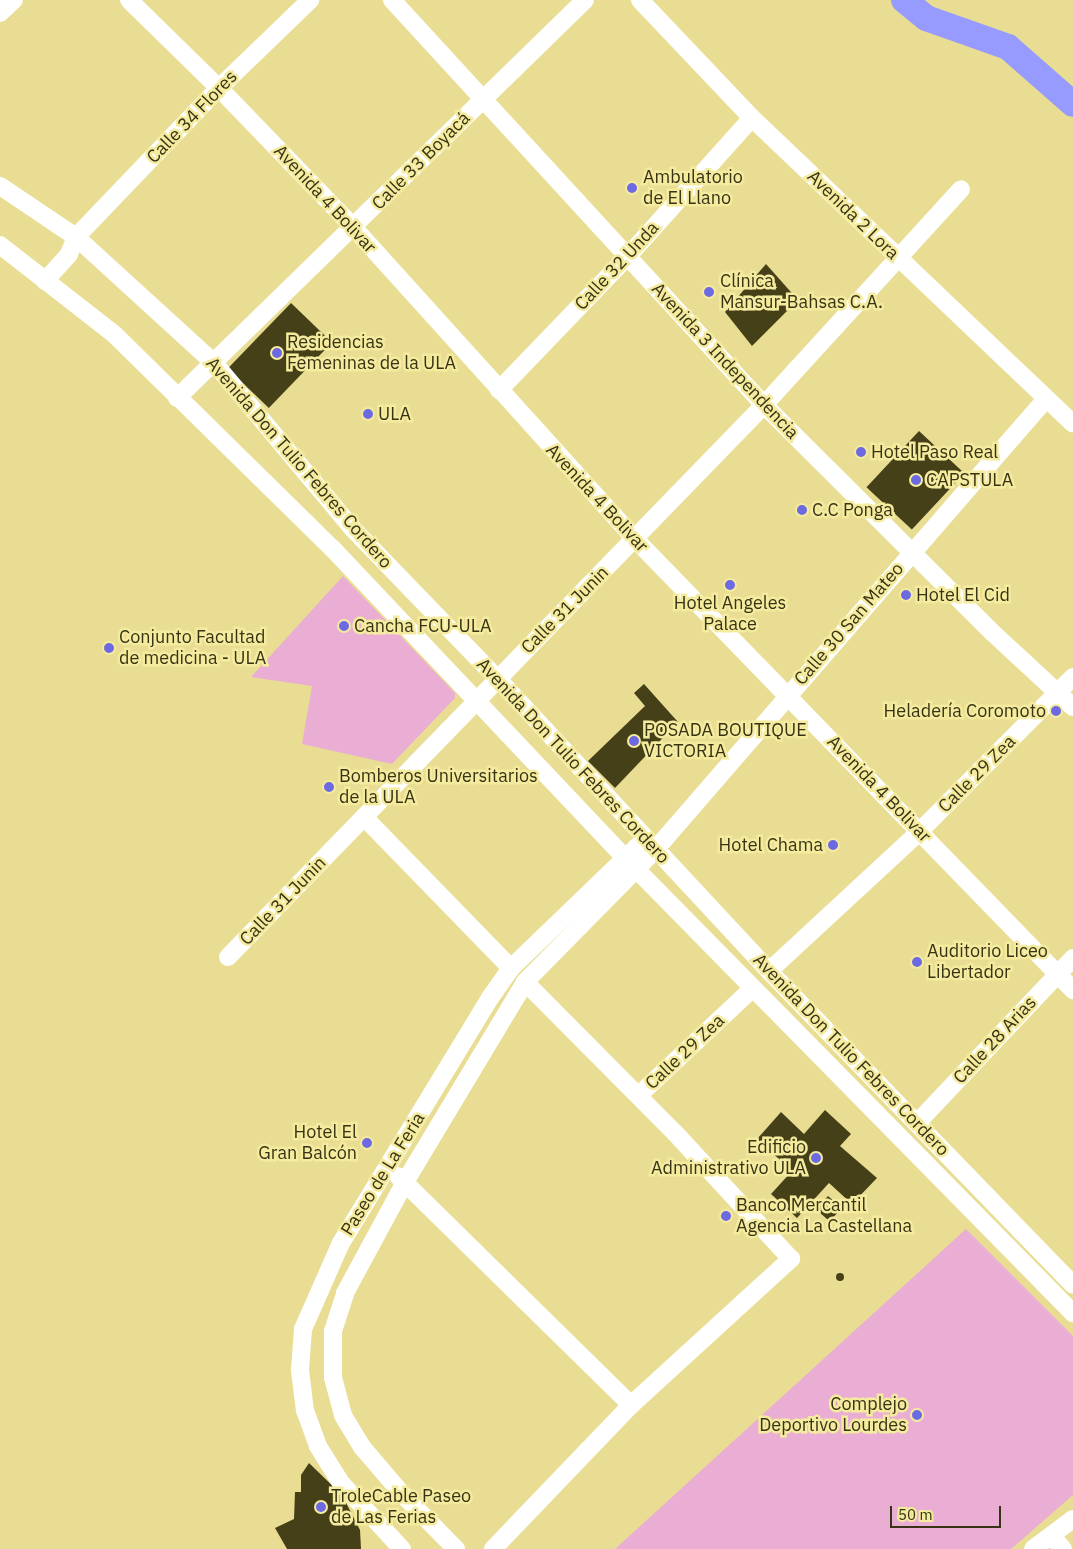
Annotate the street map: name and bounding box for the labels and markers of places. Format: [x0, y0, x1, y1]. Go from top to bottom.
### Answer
place label: Ambulatorio de El Llano [643, 167, 743, 210]
marker: Ambulatorio de El Llano [625, 181, 639, 195]
place label: Clínica Mansur-Bahsas C.A. [720, 271, 883, 314]
marker: Clínica Mansur-Bahsas C.A. [702, 285, 716, 299]
place label: Residencias Femeninas de la ULA [287, 332, 456, 374]
marker: Residencias Femeninas de la ULA [271, 347, 283, 359]
place label: ULA [378, 403, 411, 425]
marker: ULA [362, 408, 374, 420]
place label: Hotel Paso Real [871, 441, 998, 463]
marker: Hotel Paso Real [855, 446, 867, 458]
place label: CAPSTULA [926, 469, 1013, 491]
marker: CAPSTULA [910, 474, 922, 486]
place label: C.C Ponga [812, 499, 893, 521]
marker: C.C Ponga [796, 504, 808, 516]
marker: Hotel Angeles Palace [724, 579, 736, 591]
place label: Hotel El Cid [916, 584, 1010, 606]
marker: Hotel El Cid [900, 589, 912, 601]
place label: Hotel Angeles Palace [674, 593, 786, 636]
place label: Cancha FCU-ULA [354, 615, 492, 637]
marker: Cancha FCU-ULA [338, 620, 350, 632]
place label: Conjunto Facultad de medicina - ULA [119, 627, 266, 670]
marker: Conjunto Facultad de medicina - ULA [103, 642, 115, 654]
place label: Heladería Coromoto [884, 700, 1046, 722]
marker: Heladería Coromoto [1050, 705, 1062, 717]
place label: POSADA BOUTIQUE VICTORIA [644, 720, 807, 762]
marker: POSADA BOUTIQUE VICTORIA [628, 735, 640, 747]
place label: Bomberos Universitarios de la ULA [339, 766, 538, 809]
marker: Bomberos Universitarios de la ULA [323, 781, 335, 793]
place label: Hotel Chama [719, 834, 823, 856]
marker: Hotel Chama [827, 839, 839, 851]
place label: Auditorio Liceo Libertador [927, 941, 1048, 984]
marker: Auditorio Liceo Libertador [911, 956, 923, 968]
place label: Hotel El Gran Balcón [258, 1122, 357, 1164]
marker: Hotel El Gran Balcón [361, 1137, 373, 1149]
place label: Edificio Administrativo ULA [651, 1137, 806, 1180]
marker: Edificio Administrativo ULA [810, 1152, 822, 1164]
place label: Banco Mercantil Agencia La Castellana [736, 1195, 912, 1238]
marker: Banco Mercantil Agencia La Castellana [720, 1210, 732, 1222]
place label: Complejo Deportivo Lourdes [759, 1394, 907, 1436]
marker: Complejo Deportivo Lourdes [911, 1409, 923, 1421]
place label: TroleCable Paseo de Las Ferias [331, 1486, 471, 1528]
marker: TroleCable Paseo de Las Ferias [315, 1501, 327, 1513]

